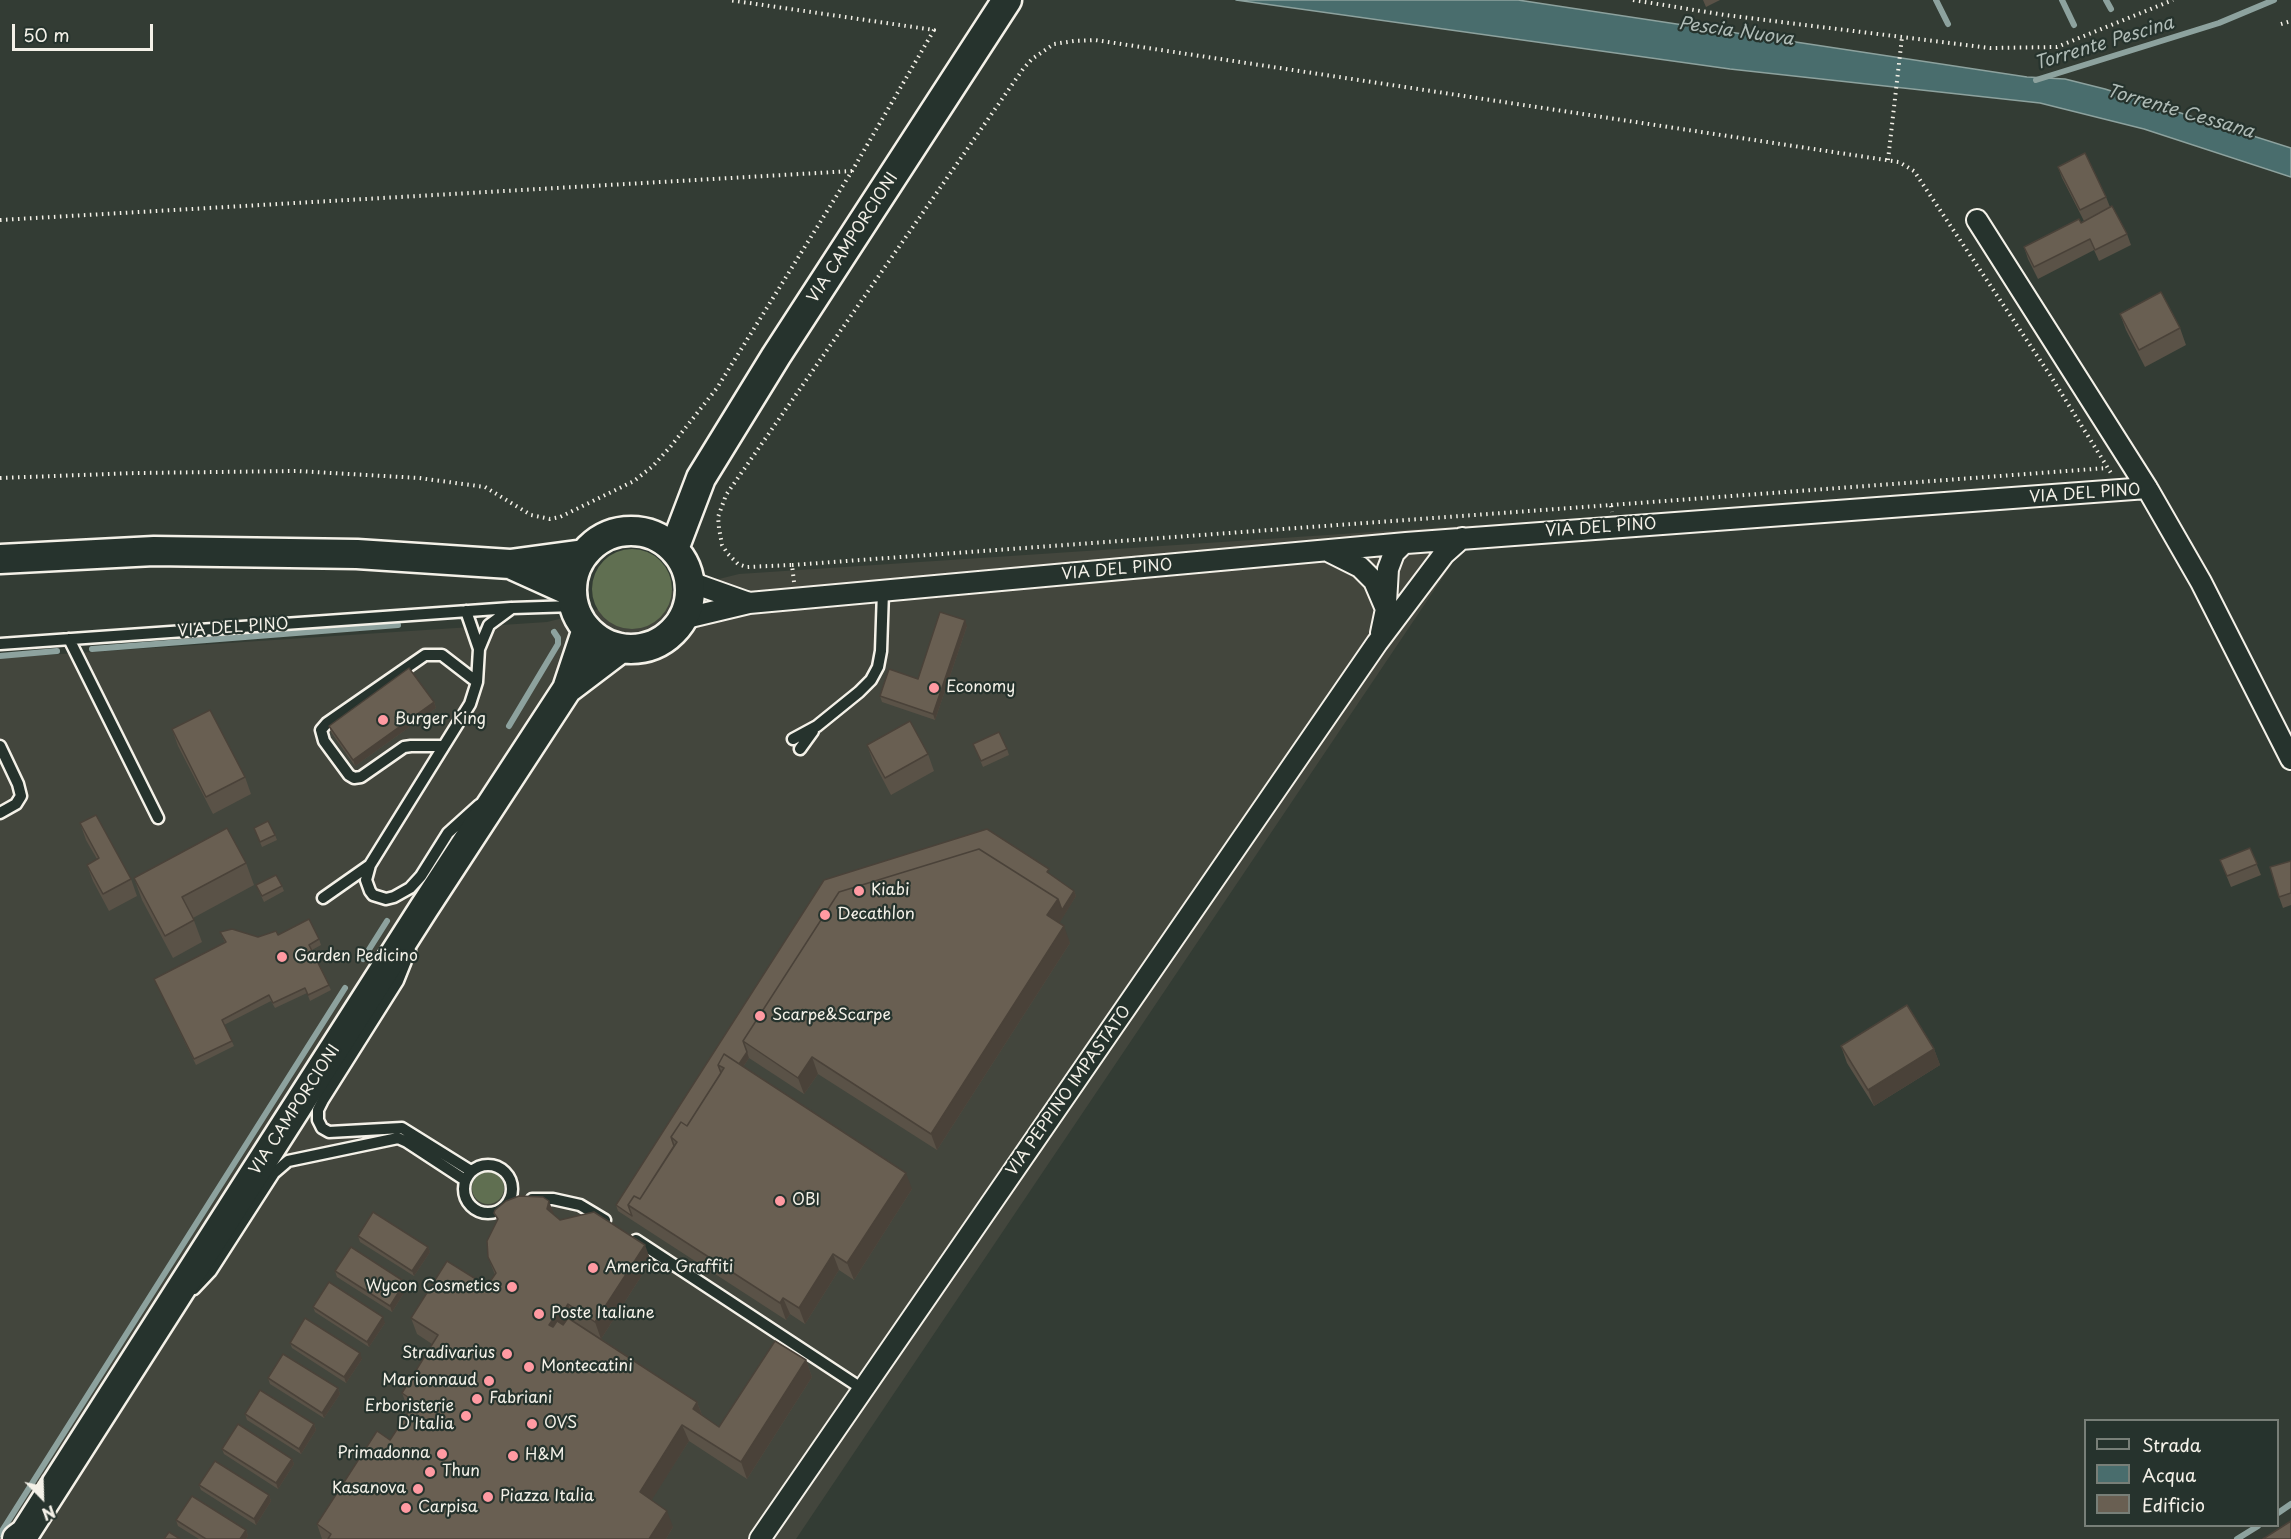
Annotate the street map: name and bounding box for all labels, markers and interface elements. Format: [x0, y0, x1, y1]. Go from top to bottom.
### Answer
scale bar [15, 12, 156, 50]
water label: Pescia Nuova [1677, 13, 1795, 51]
water label: Torrente Pescina [2032, 13, 2176, 75]
text: 50 m [23, 21, 70, 48]
water label: Torrente Cessana [2104, 81, 2256, 143]
street label: VIA CAMPORCIONI [804, 169, 902, 307]
street label: VIA DEL PINO [2029, 481, 2141, 507]
street label: VIA DEL PINO [1545, 515, 1657, 541]
street label: VIA DEL PINO [1061, 556, 1173, 584]
street label: VIA DEL PINO [177, 615, 289, 641]
place label: Economy [946, 678, 1015, 698]
marker: Economy [927, 681, 941, 695]
place label: Burger King [395, 710, 486, 730]
marker: Burger King [376, 713, 390, 727]
place label: Kiabi [871, 881, 910, 901]
marker: Kiabi [852, 884, 866, 898]
place label: Decathlon [837, 905, 915, 925]
marker: Decathlon [818, 908, 832, 922]
place label: Garden Pedicino [294, 947, 418, 967]
marker: Garden Pedicino [275, 950, 289, 964]
street label: VIA PEPPINO IMPASTATO [1003, 1002, 1135, 1180]
place label: Scarpe&Scarpe [772, 1006, 891, 1026]
marker: Scarpe&Scarpe [753, 1009, 767, 1023]
street label: VIA CAMPORCIONI [246, 1041, 344, 1179]
place label: OBI [792, 1191, 820, 1211]
marker: OBI [773, 1194, 787, 1208]
place label: America Graffiti [605, 1258, 733, 1278]
marker: America Graffiti [586, 1261, 600, 1275]
place label: Wycon Cosmetics [366, 1277, 500, 1297]
marker: Wycon Cosmetics [505, 1280, 519, 1294]
place label: Poste Italiane [551, 1304, 655, 1324]
marker: Poste Italiane [532, 1307, 546, 1321]
place label: Stradivarius [402, 1344, 495, 1364]
marker: Stradivarius [500, 1347, 514, 1361]
place label: Montecatini [541, 1357, 633, 1377]
marker: Montecatini [522, 1360, 536, 1374]
place label: Marionnaud [382, 1371, 477, 1391]
marker: Marionnaud [482, 1374, 496, 1388]
place label: Fabriani [489, 1389, 552, 1409]
marker: Fabriani [470, 1392, 484, 1406]
place label: Erboristerie D'Italia [365, 1397, 454, 1435]
marker: Erboristerie D'Italia [459, 1409, 473, 1423]
place label: OVS [544, 1414, 577, 1434]
marker: OVS [525, 1417, 539, 1431]
legend [2084, 1419, 2279, 1527]
text: Strada [2142, 1431, 2201, 1458]
place label: Primadonna [337, 1444, 430, 1464]
place label: H&M [525, 1446, 565, 1466]
marker: Primadonna [435, 1447, 449, 1461]
marker: H&M [506, 1449, 520, 1463]
text: Acqua [2142, 1461, 2196, 1488]
place label: Thun [442, 1462, 480, 1482]
marker: Thun [423, 1465, 437, 1479]
north arrow [12, 1467, 72, 1527]
place label: Kasanova [332, 1479, 406, 1499]
marker: Kasanova [411, 1482, 425, 1496]
place label: Piazza Italia [500, 1487, 594, 1507]
marker: Piazza Italia [481, 1490, 495, 1504]
text: Edificio [2142, 1491, 2205, 1518]
place label: Carpisa [418, 1498, 478, 1518]
text: N [39, 1500, 60, 1527]
marker: Carpisa [399, 1501, 413, 1515]

